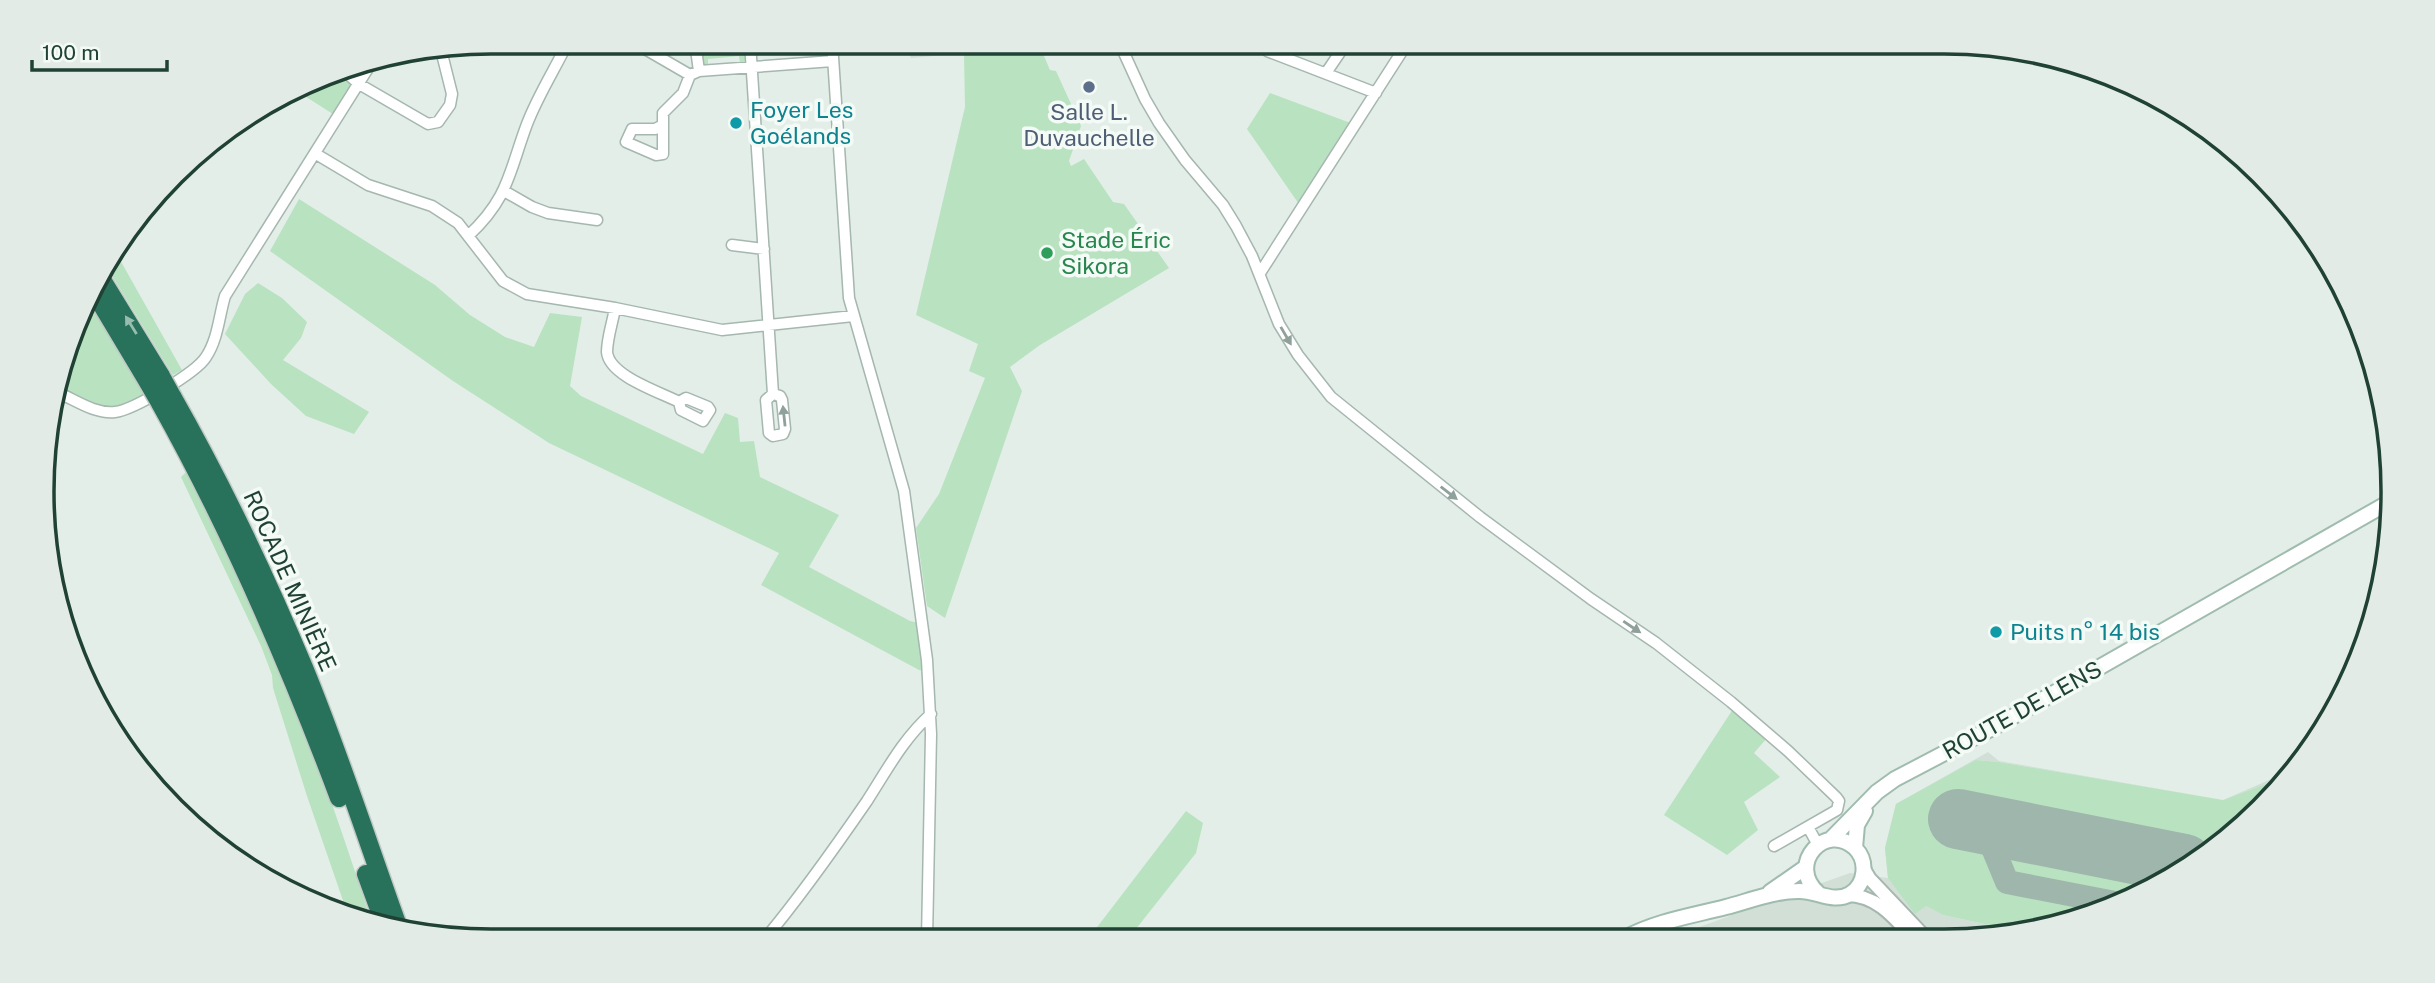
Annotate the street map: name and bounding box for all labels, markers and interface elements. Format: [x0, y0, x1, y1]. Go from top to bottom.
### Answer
scale bar [32, 28, 166, 72]
text: 100 m [42, 40, 99, 65]
marker: Salle L. Duvauchelle [1081, 79, 1097, 95]
place label: Foyer Les Goélands [750, 96, 853, 149]
place label: Salle L. Duvauchelle [1023, 98, 1155, 151]
marker: Foyer Les Goélands [728, 115, 744, 131]
place label: Stade Éric Sikora [1061, 226, 1171, 279]
marker: Stade Éric Sikora [1039, 245, 1055, 261]
one-way arrow [125, 315, 137, 334]
one-way arrow [1280, 326, 1292, 346]
one-way arrow [778, 405, 789, 427]
one-way arrow [1439, 485, 1457, 500]
street label: ROCADE MINIÈRE [239, 486, 342, 675]
place label: Puits n° 14 bis [2010, 618, 2160, 645]
one-way arrow [1623, 620, 1641, 634]
marker: Puits n° 14 bis [1988, 624, 2004, 640]
street label: ROUTE DE LENS [1937, 655, 2106, 764]

